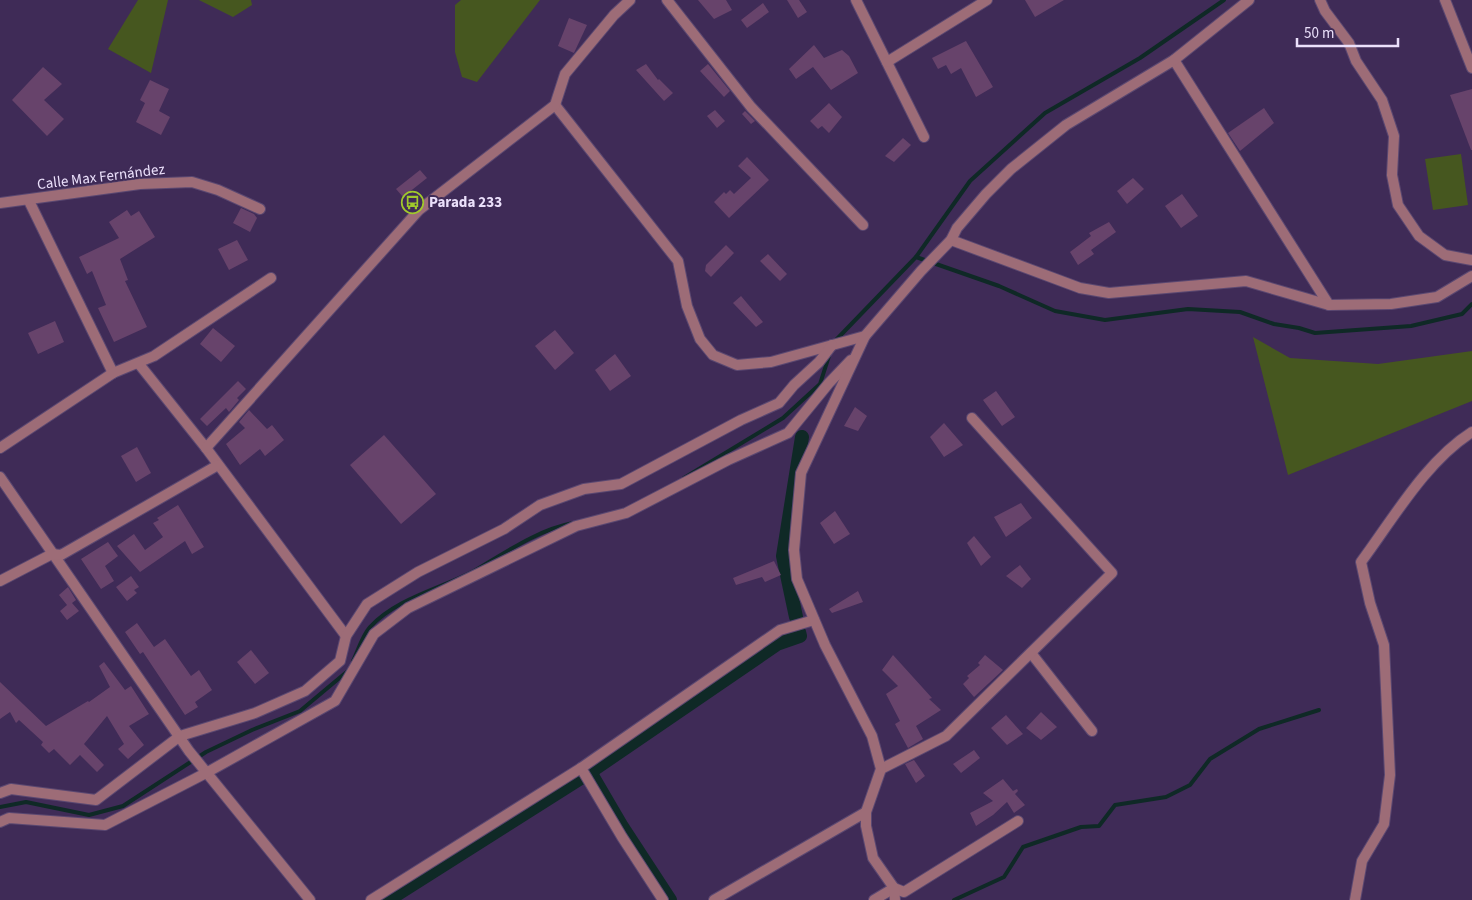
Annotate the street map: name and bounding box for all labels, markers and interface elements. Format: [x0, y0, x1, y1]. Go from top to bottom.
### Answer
scale bar [1297, 15, 1398, 47]
text: 50 m [1304, 23, 1334, 44]
street label: Calle Max Fernández [36, 159, 166, 195]
bus stop icon: Parada 233 [401, 190, 425, 214]
place label: Parada 233 [429, 192, 502, 213]

